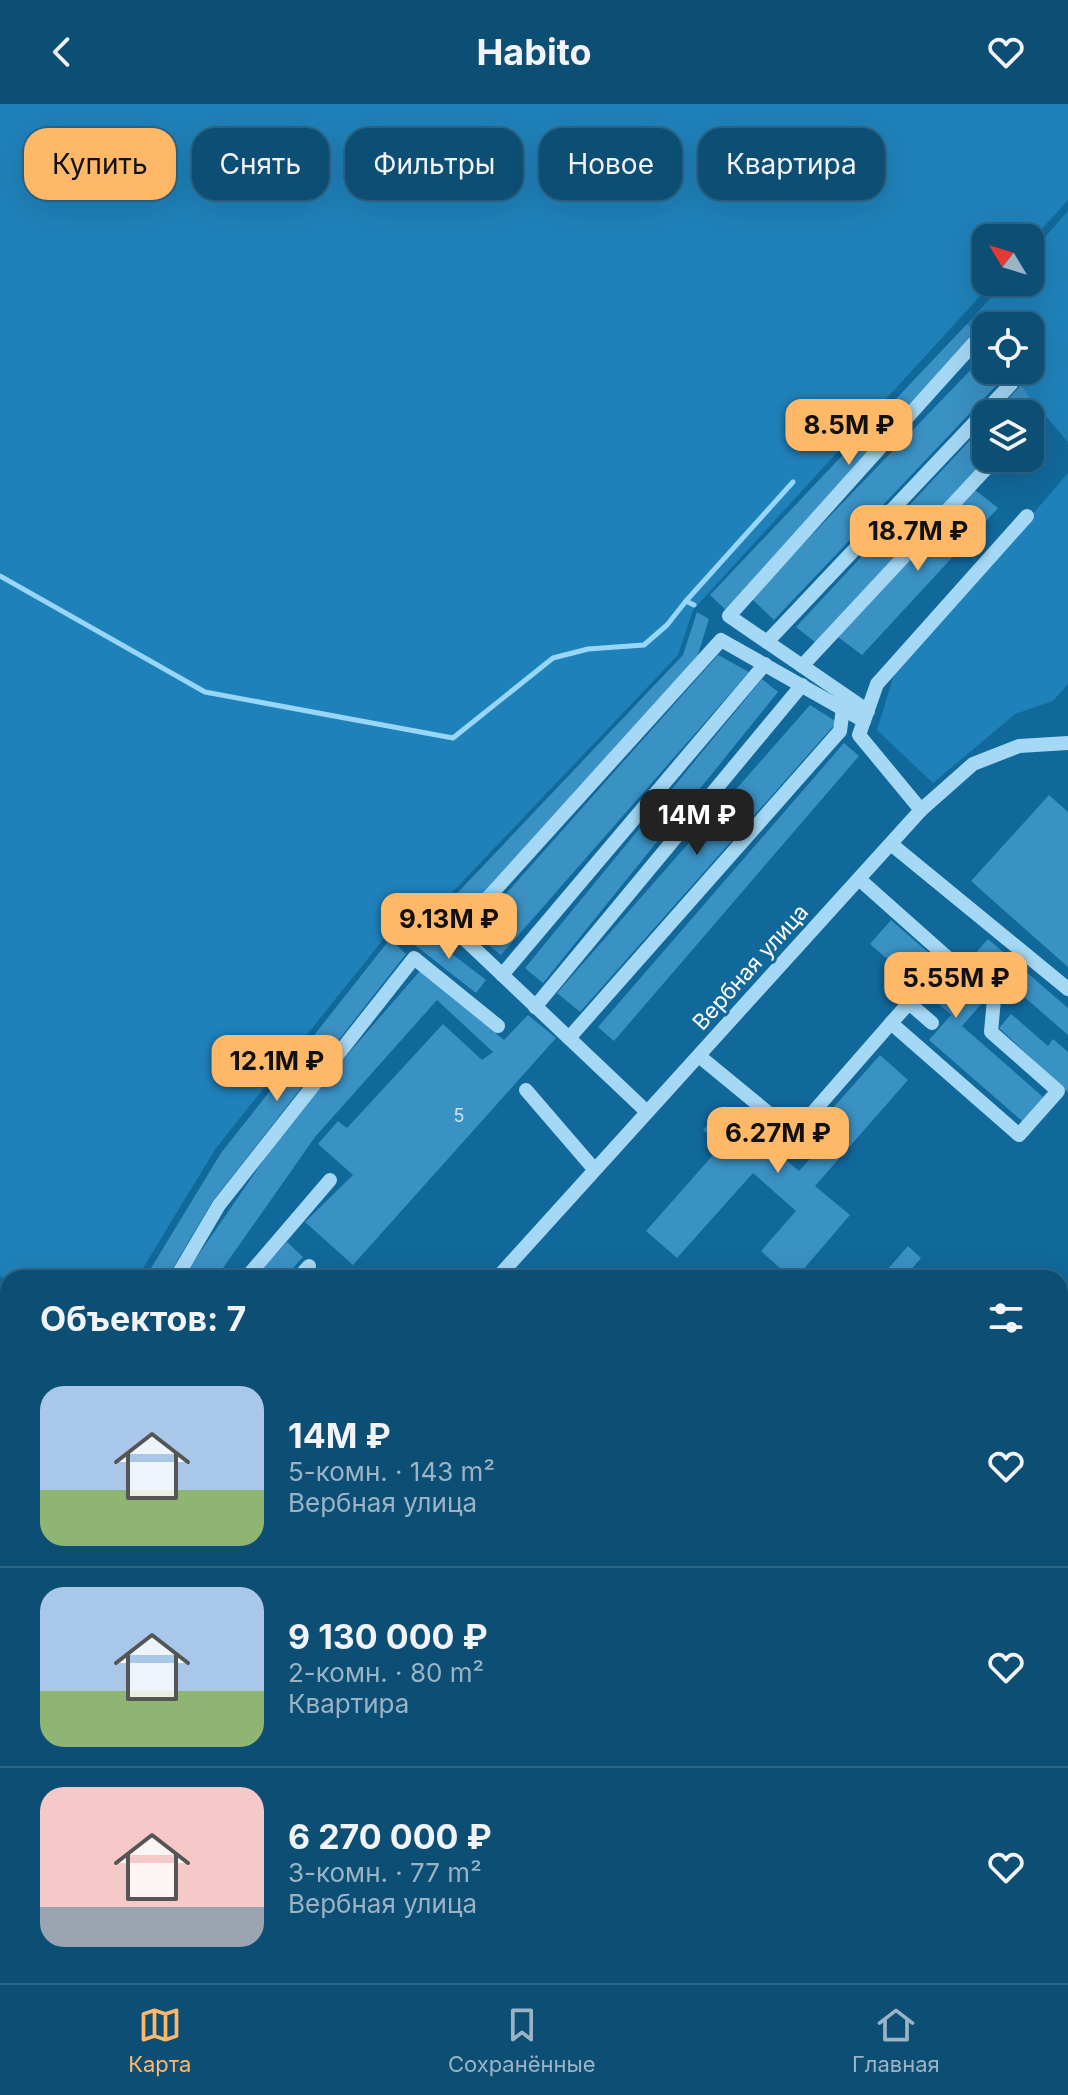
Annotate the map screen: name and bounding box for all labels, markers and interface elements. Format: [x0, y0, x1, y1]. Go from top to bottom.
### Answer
icon: back [40, 30, 84, 74]
text: Habito [476, 30, 592, 74]
icon: heart [984, 30, 1028, 74]
chip: Купить [24, 128, 176, 200]
chip: Снять [192, 128, 329, 200]
chip: Фильтры [345, 128, 523, 200]
chip: Новое [539, 128, 682, 200]
chip: Квартира [698, 128, 885, 200]
north arrow [972, 224, 1044, 296]
map controls [972, 224, 1044, 472]
button: locate [972, 312, 1044, 384]
pin: 8.5M ₽ [784, 399, 914, 467]
button: layers [972, 400, 1044, 472]
text: 8.5M ₽ [803, 409, 895, 440]
pin: 18.7M ₽ [844, 505, 992, 573]
text: 18.7M ₽ [868, 515, 968, 546]
pin: 14M ₽ [641, 789, 753, 857]
text: 14M ₽ [658, 799, 736, 830]
pin: 9.13M ₽ [375, 893, 523, 961]
street label: Вербная улица [687, 899, 813, 1035]
text: 9.13M ₽ [399, 903, 499, 934]
pin: 5.55M ₽ [882, 952, 1030, 1020]
text: 5.55M ₽ [902, 962, 1010, 993]
pin: 12.1M ₽ [203, 1035, 351, 1103]
text: 12.1M ₽ [230, 1045, 324, 1076]
house number: 5 [454, 1105, 464, 1126]
pin: 6.27M ₽ [704, 1107, 852, 1175]
text: 6.27M ₽ [725, 1117, 831, 1148]
icon: filters [984, 1296, 1028, 1340]
text: Объектов: 7 [40, 1298, 246, 1339]
text: 14M ₽ [288, 1415, 391, 1456]
icon: home [104, 1418, 200, 1514]
icon: heart [984, 1444, 1028, 1488]
text: 5-комн. · 143 m² [288, 1456, 495, 1487]
text: Вербная улица [288, 1487, 477, 1518]
text: 9 130 000 ₽ [288, 1616, 488, 1657]
icon: home [104, 1619, 200, 1715]
icon: heart [984, 1645, 1028, 1689]
text: 2-комн. · 80 m² [288, 1657, 484, 1688]
text: Квартира [288, 1688, 409, 1719]
text: 6 270 000 ₽ [288, 1816, 492, 1857]
icon: home [104, 1819, 200, 1915]
icon: heart [984, 1845, 1028, 1889]
text: 3-комн. · 77 m² [288, 1857, 482, 1888]
text: Вербная улица [288, 1888, 477, 1919]
tab: Карта [128, 2003, 191, 2077]
tab: Сохранённые [448, 2003, 596, 2077]
tab: Главная [852, 2003, 940, 2077]

